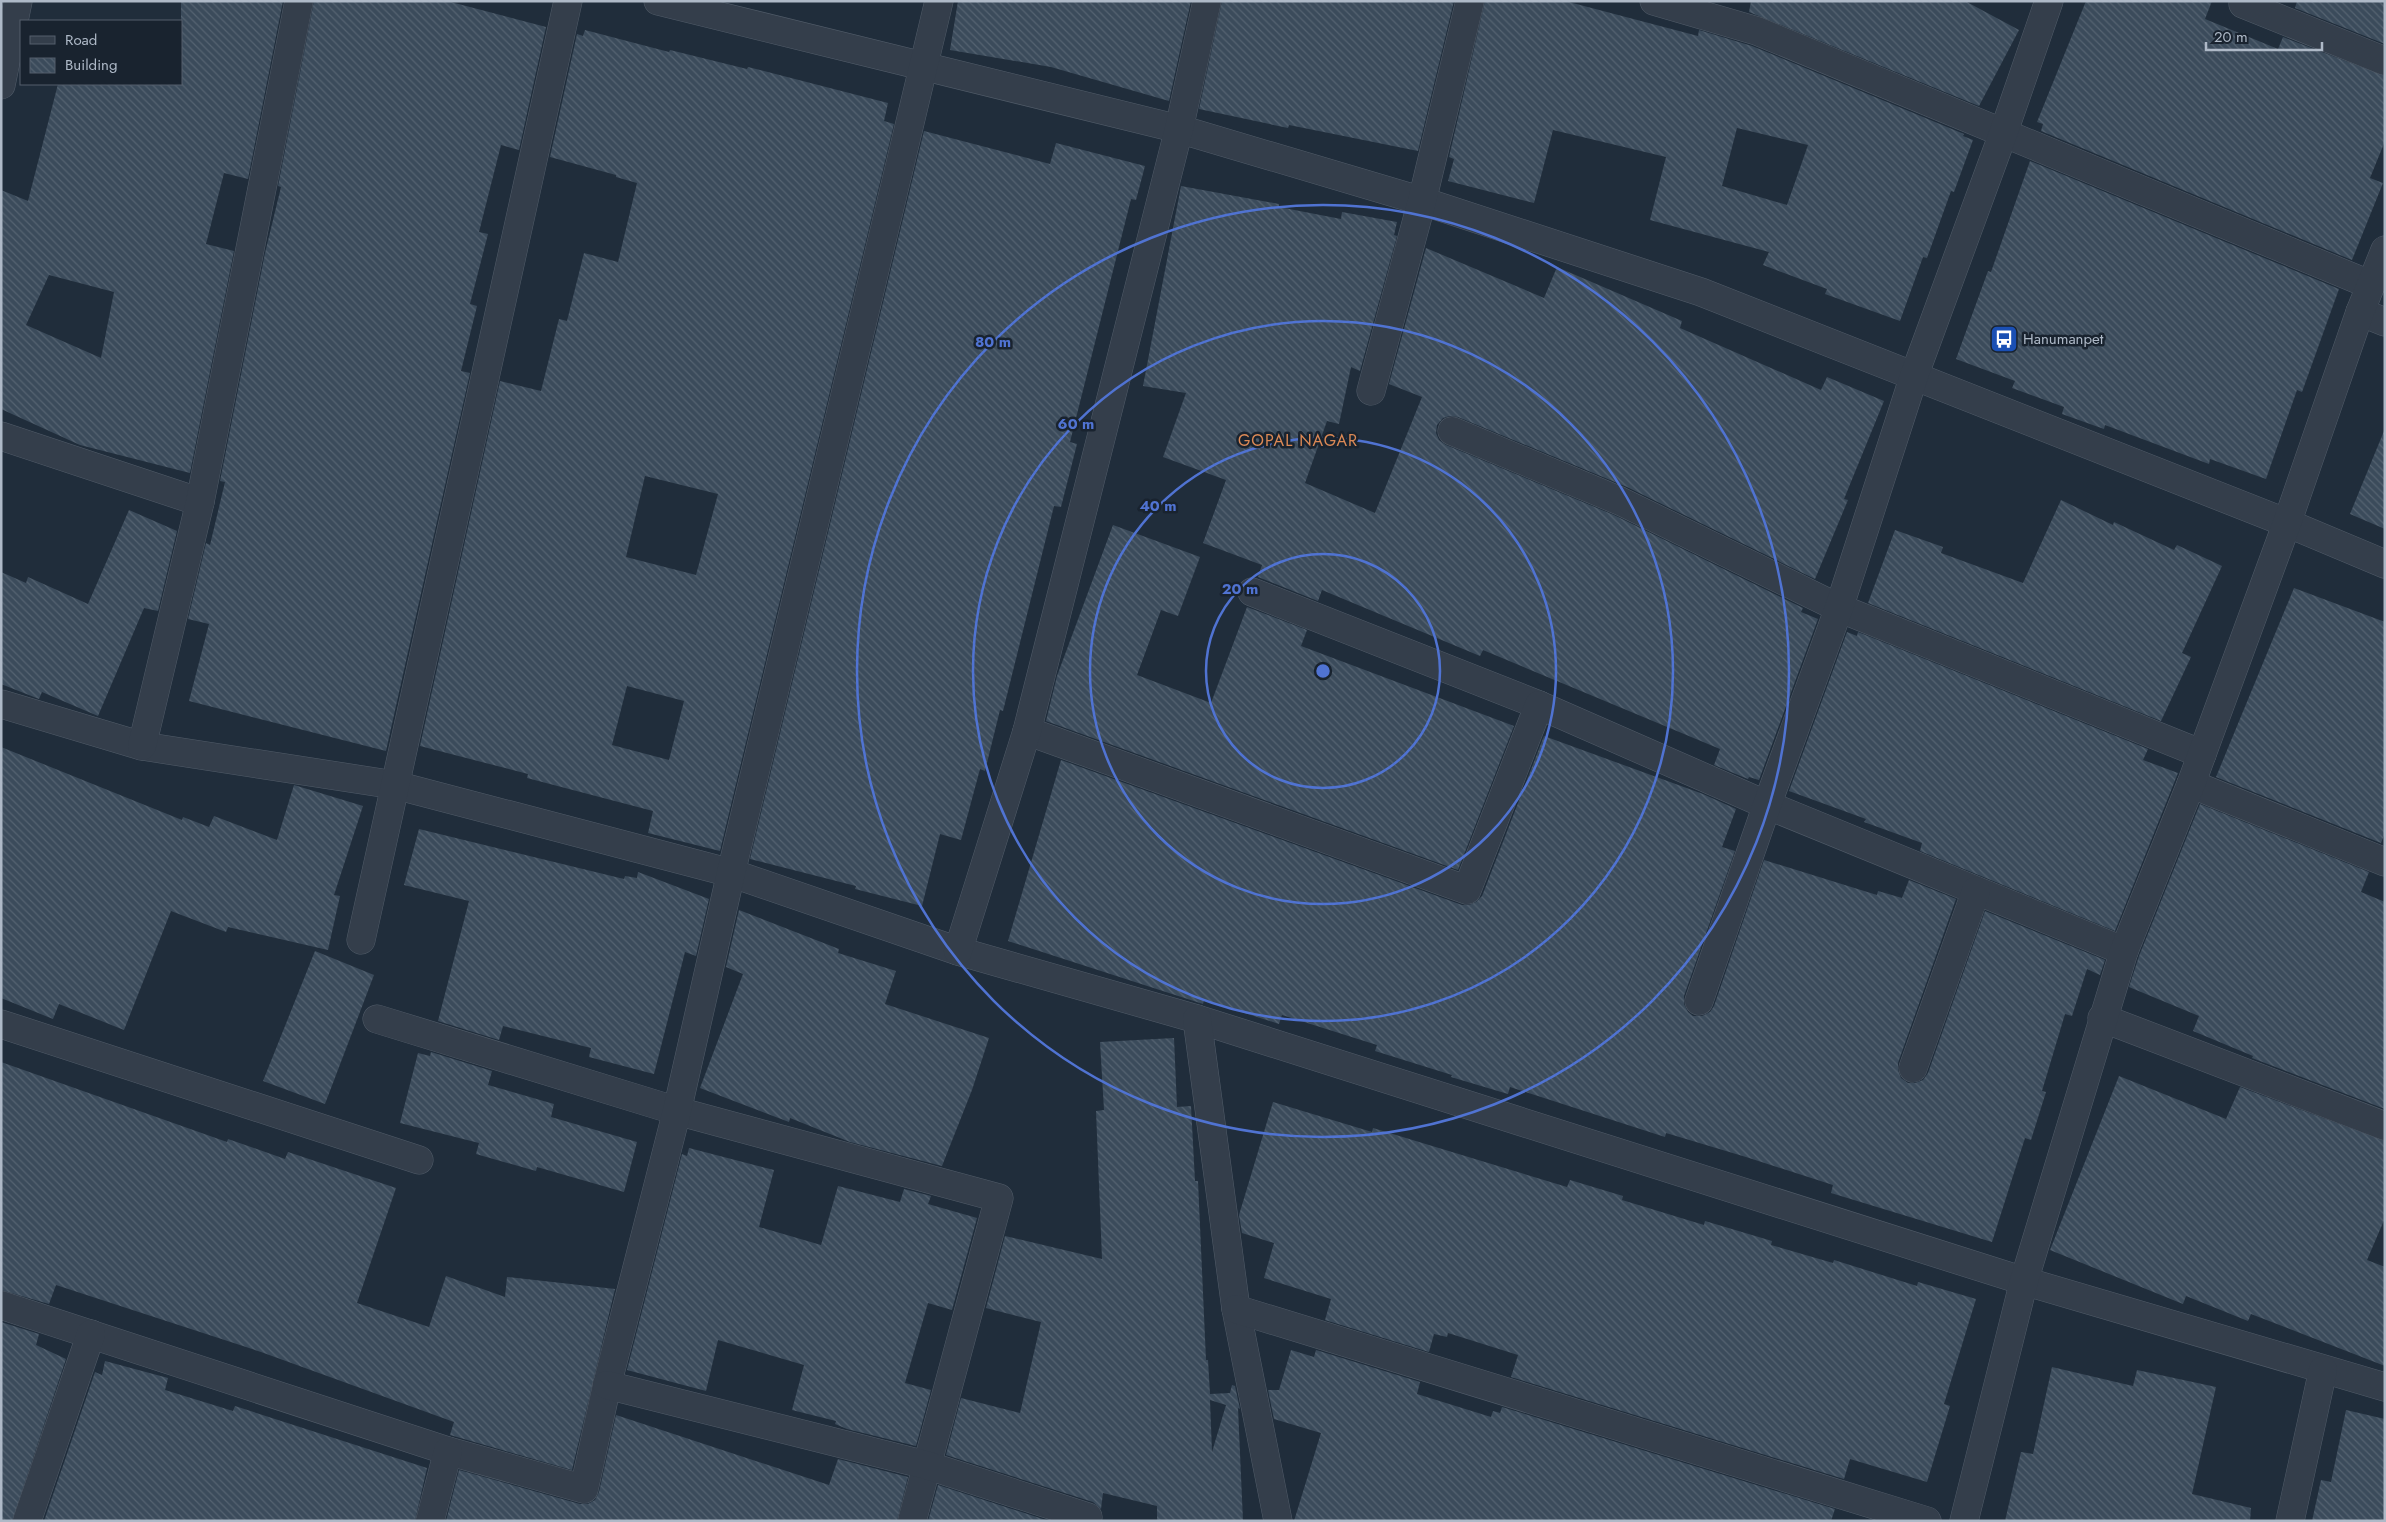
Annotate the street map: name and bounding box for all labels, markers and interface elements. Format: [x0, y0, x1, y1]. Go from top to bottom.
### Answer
legend [20, 20, 182, 85]
scale bar [2206, 20, 2322, 52]
text: 20 m [2214, 26, 2248, 48]
text: Road [65, 29, 97, 51]
text: Building [65, 54, 117, 76]
bus stop icon: Hanumanpet [1989, 324, 2019, 354]
place label: Hanumanpet [2023, 328, 2104, 350]
text: 80 m [975, 331, 1011, 353]
text: 60 m [1058, 413, 1094, 435]
district label: GOPAL NAGAR [1238, 429, 1358, 452]
text: 40 m [1139, 495, 1177, 517]
text: 20 m [1222, 578, 1258, 600]
centre of rings [1314, 662, 1332, 680]

